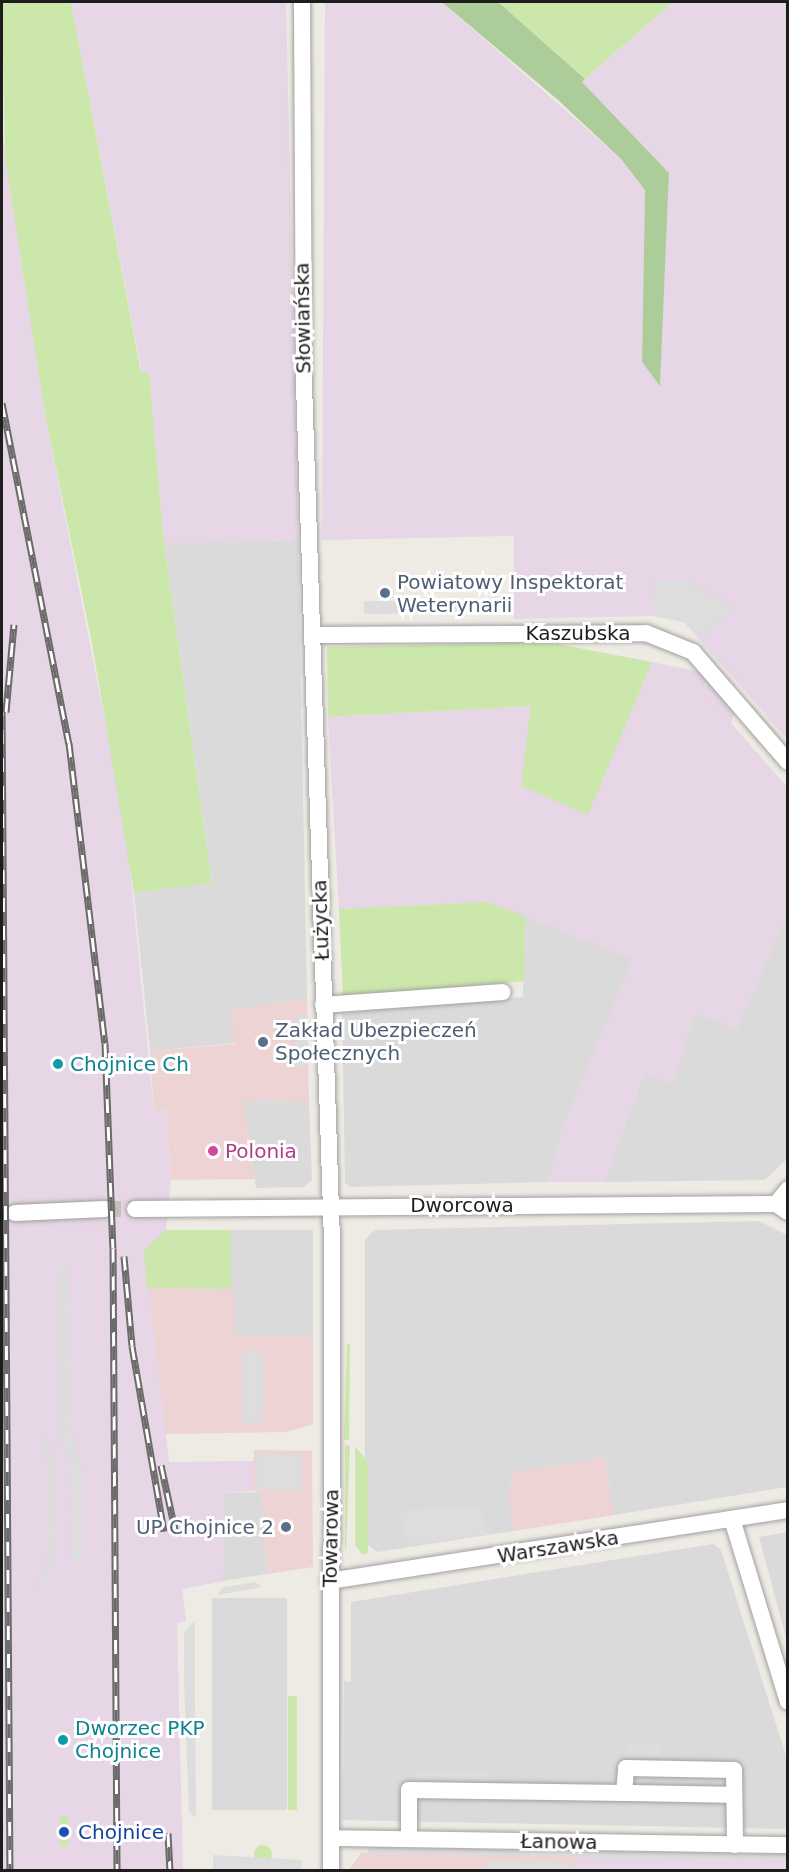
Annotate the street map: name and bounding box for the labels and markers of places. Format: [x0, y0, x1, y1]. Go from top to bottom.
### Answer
place label: Powiatowy Inspektorat Weterynarii [397, 570, 623, 617]
marker: Powiatowy Inspektorat Weterynarii [378, 586, 392, 600]
place label: Zakład Ubezpieczeń Społecznych [275, 1018, 477, 1065]
marker: Zakład Ubezpieczeń Społecznych [256, 1035, 270, 1049]
place label: Chojnice Ch [70, 1052, 189, 1076]
marker: Chojnice Ch [51, 1057, 65, 1071]
place label: Polonia [225, 1139, 297, 1163]
marker: Polonia [206, 1144, 220, 1158]
place label: UP Chojnice 2 [136, 1515, 274, 1539]
marker: UP Chojnice 2 [279, 1520, 293, 1534]
place label: Dworzec PKP Chojnice [75, 1716, 205, 1763]
marker: Dworzec PKP Chojnice [56, 1733, 70, 1747]
place label: Chojnice [78, 1820, 164, 1844]
marker: Chojnice [55, 1823, 73, 1841]

